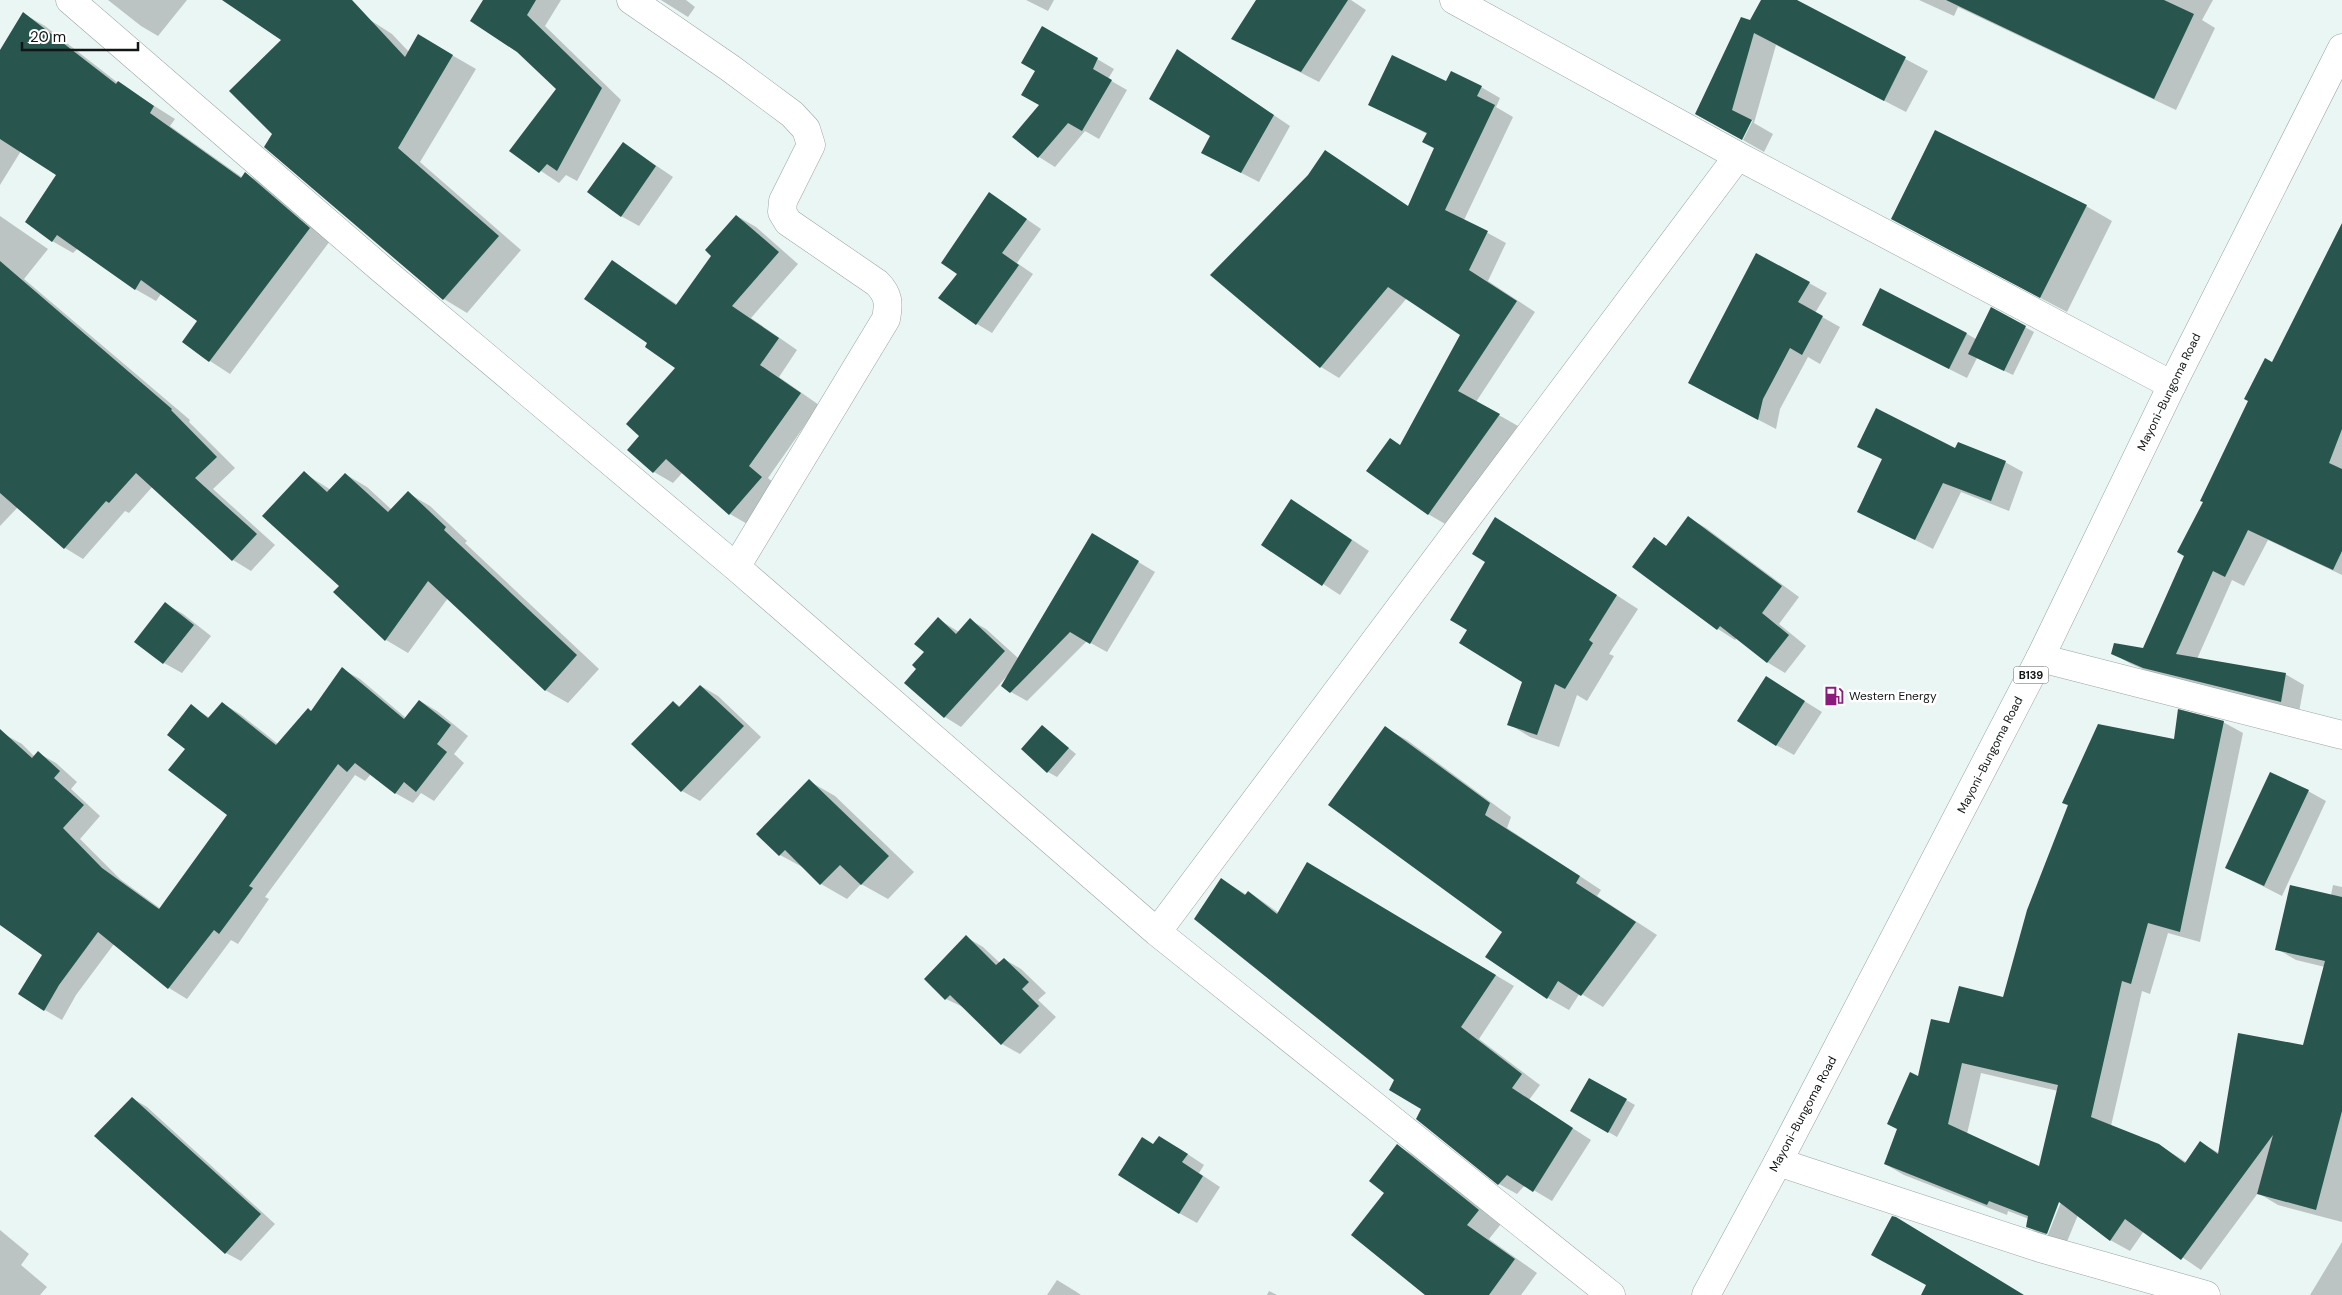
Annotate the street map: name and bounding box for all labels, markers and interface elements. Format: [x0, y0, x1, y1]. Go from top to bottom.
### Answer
scale bar [22, 20, 139, 52]
text: 20 m [30, 27, 66, 47]
street label: Mayoni-Bungoma Road [2134, 331, 2204, 453]
road number: B139 [2014, 666, 2048, 684]
fuel station icon: Western Energy [1823, 685, 1845, 707]
place label: Western Energy [1849, 688, 1937, 704]
street label: Mayoni-Bungoma Road [1954, 694, 2026, 816]
street label: Mayoni-Bungoma Road [1766, 1053, 1840, 1175]

